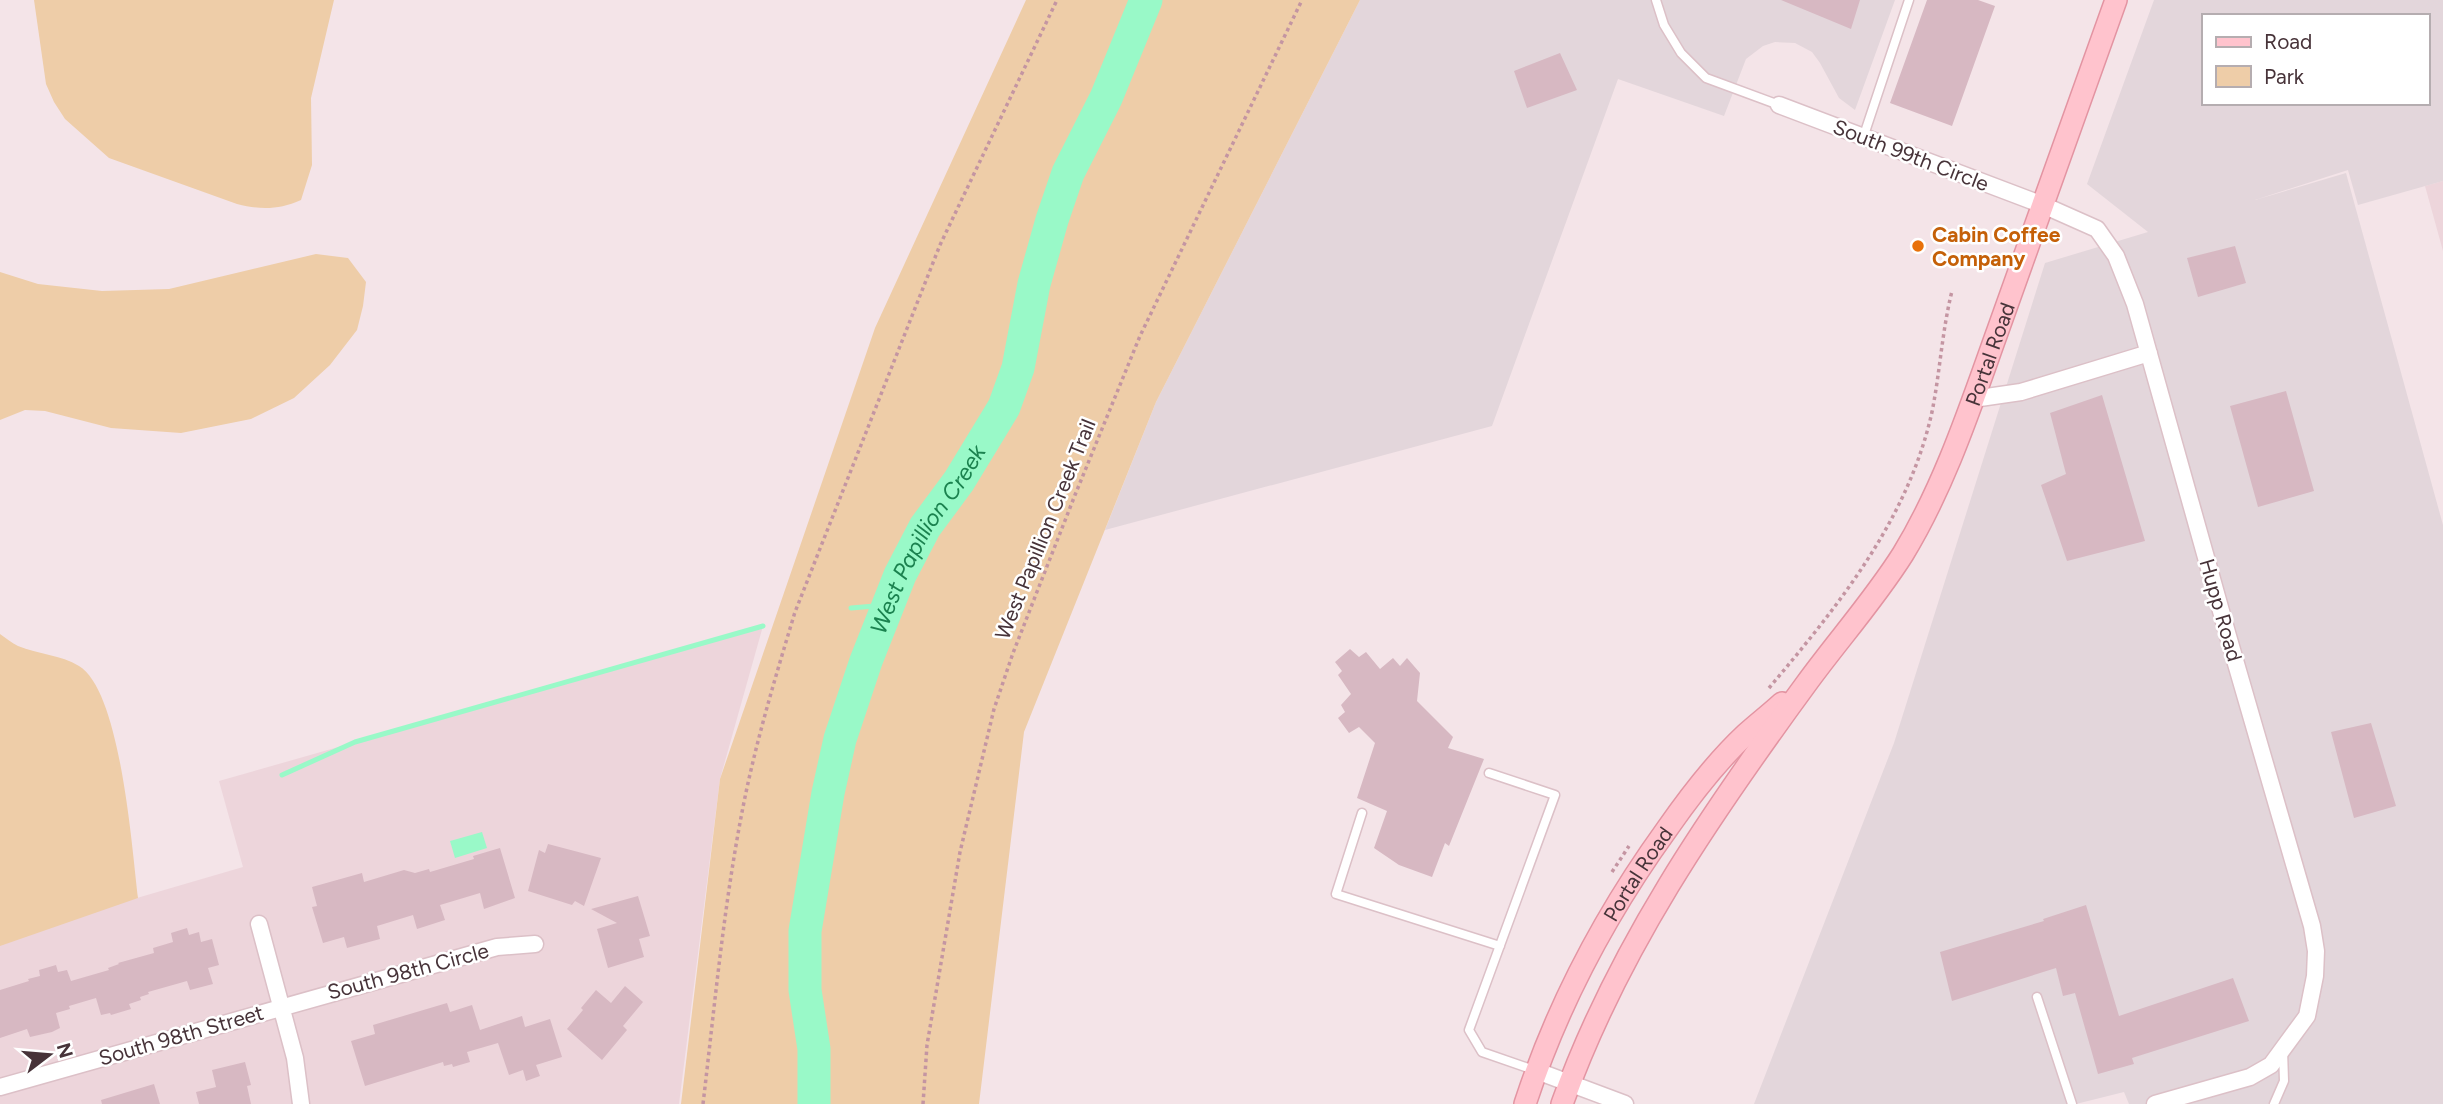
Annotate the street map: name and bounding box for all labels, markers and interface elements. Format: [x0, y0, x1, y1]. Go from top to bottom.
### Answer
legend [2202, 14, 2429, 105]
text: Road [2264, 29, 2312, 54]
text: Park [2264, 64, 2305, 89]
street label: South 99th Circle [1830, 114, 1992, 196]
place label: Cabin Coffee Company [1932, 222, 2061, 271]
marker: Cabin Coffee Company [1910, 238, 1926, 254]
street label: Portal Road [1959, 299, 2019, 409]
street label: West Papillion Creek Trail [989, 415, 1101, 643]
water label: West Papillion Creek [864, 439, 992, 638]
street label: Hupp Road [2194, 556, 2248, 664]
street label: Portal Road [1598, 821, 1677, 926]
street label: South 98th Circle [325, 937, 491, 1005]
street label: South 98th Street [96, 1000, 266, 1070]
north arrow [14, 1020, 84, 1090]
text: N [52, 1040, 78, 1061]

